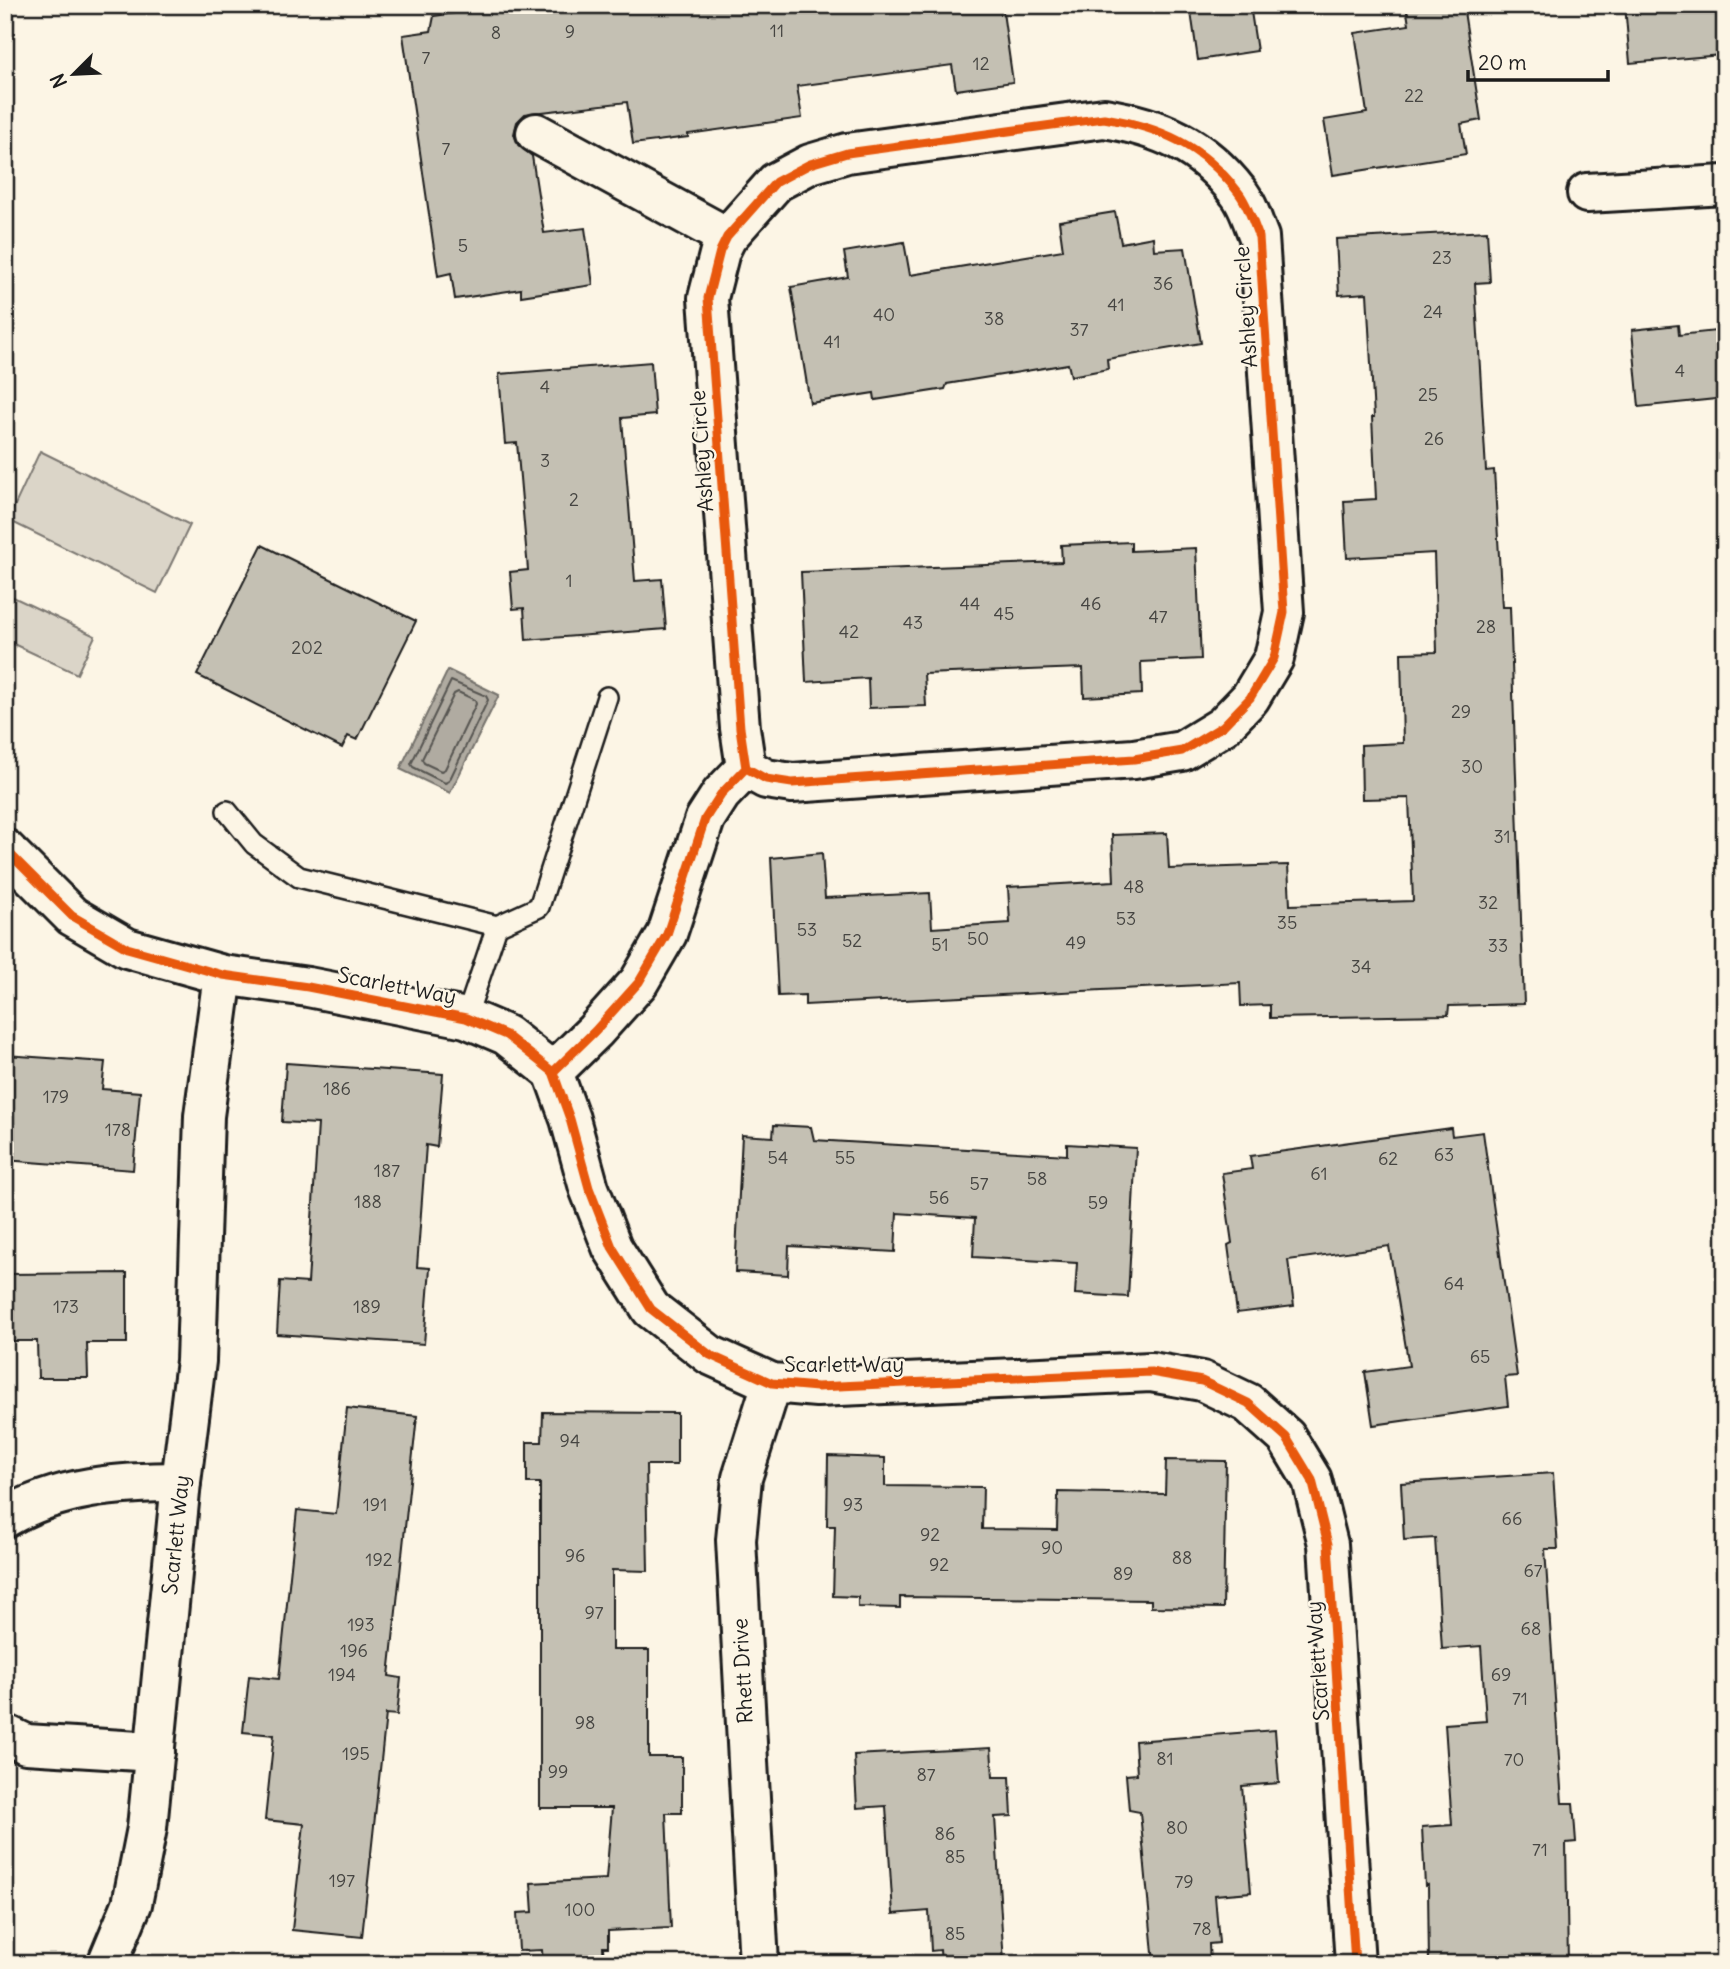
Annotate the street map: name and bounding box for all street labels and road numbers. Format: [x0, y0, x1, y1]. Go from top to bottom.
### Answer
street label: Ashley Circle [1228, 245, 1263, 369]
street label: Ashley Circle [684, 389, 719, 513]
street label: Scarlett Way [336, 961, 459, 1010]
street label: Scarlett Way [784, 1351, 904, 1378]
street label: Scarlett Way [156, 1474, 195, 1596]
street label: Scarlett Way [1300, 1600, 1335, 1722]
street label: Rhett Drive [726, 1618, 759, 1724]

